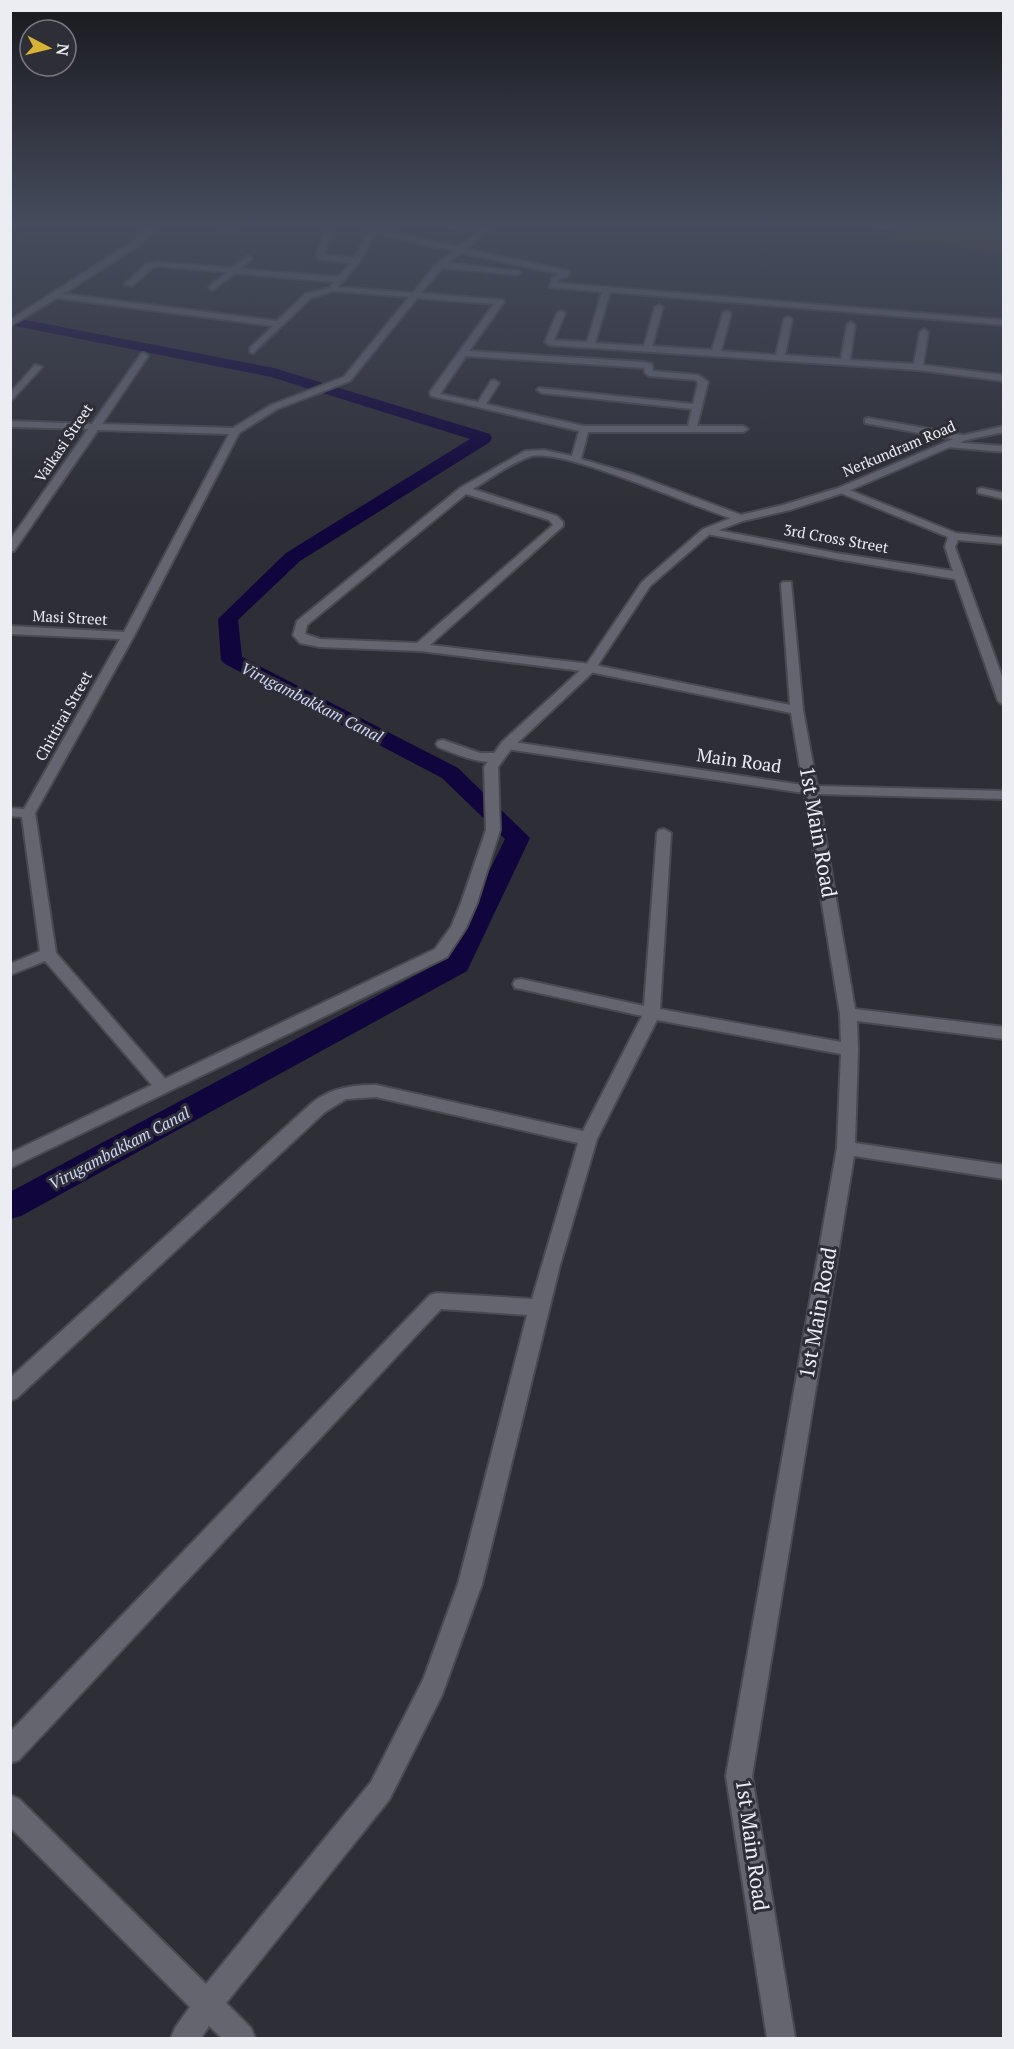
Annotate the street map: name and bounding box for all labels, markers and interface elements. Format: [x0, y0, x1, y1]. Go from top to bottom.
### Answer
north arrow [18, 18, 78, 78]
text: N [51, 42, 75, 57]
street label: Vaikasi Street [29, 399, 97, 486]
street label: Nerkundram Road [839, 415, 958, 481]
street label: 3rd Cross Street [782, 519, 891, 557]
street label: Masi Street [32, 605, 109, 629]
water label: Virugambakkam Canal [237, 657, 387, 748]
street label: Chittirai Street [30, 667, 96, 764]
street label: Main Road [695, 742, 783, 778]
street label: 1st Main Road [794, 764, 844, 900]
water label: Virugambakkam Canal [45, 1101, 194, 1195]
street label: 1st Main Road [792, 1245, 842, 1381]
street label: 1st Main Road [730, 1777, 776, 1913]

